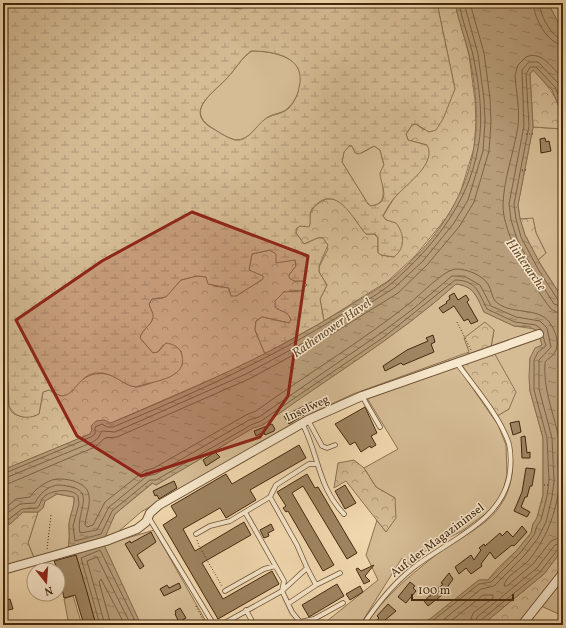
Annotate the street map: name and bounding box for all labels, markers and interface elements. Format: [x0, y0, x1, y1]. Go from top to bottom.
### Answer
water label: Hinterarche [501, 236, 550, 295]
water label: Rathenower Havel [289, 294, 376, 363]
street label: Inselweg [283, 392, 332, 426]
street label: Auf der Magazininsel [387, 500, 488, 581]
north arrow [26, 562, 66, 602]
scale bar [412, 576, 513, 602]
text: N [42, 582, 55, 598]
text: 100 m [418, 583, 451, 599]

